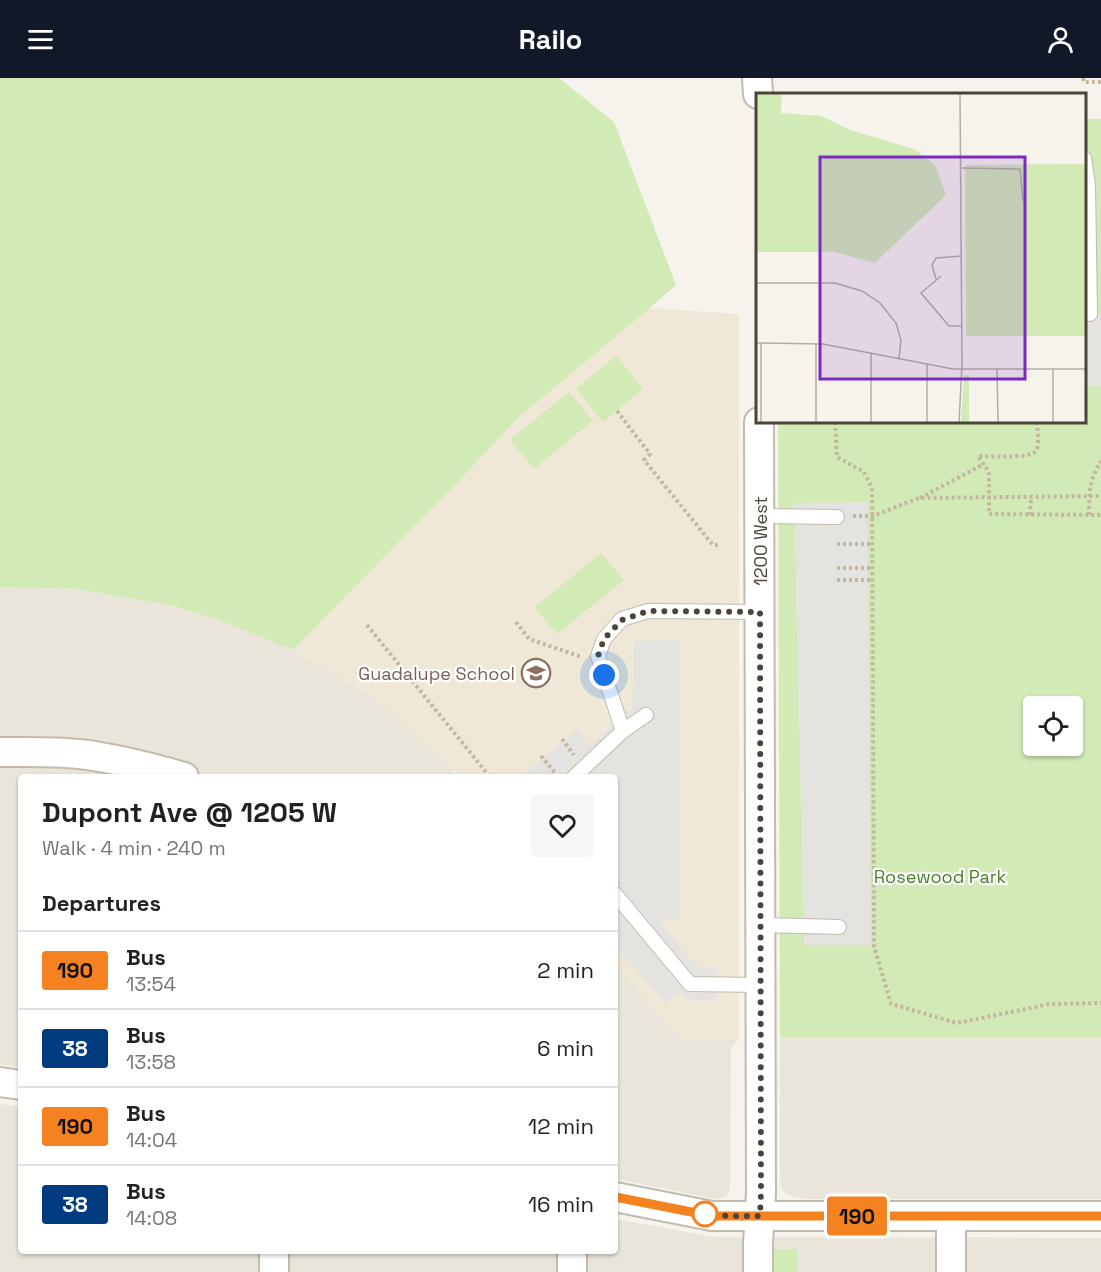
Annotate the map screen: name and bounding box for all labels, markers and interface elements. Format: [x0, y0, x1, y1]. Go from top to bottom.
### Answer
text: Railo [519, 22, 582, 57]
icon: menu [24, 23, 57, 56]
icon: person [1044, 23, 1077, 56]
inset map [756, 93, 1086, 423]
street label: 1200 West [749, 496, 772, 586]
school or university icon: Guadalupe School [520, 657, 552, 689]
your location [589, 660, 619, 690]
place label: Guadalupe School [358, 662, 515, 685]
map controls [1023, 696, 1083, 756]
button: locate [1023, 696, 1083, 756]
text: Dupont Ave @ 1205 W [42, 794, 337, 830]
button: heart [531, 794, 594, 857]
text: Walk · 4 min · 240 m [42, 835, 226, 861]
park label: Rosewood Park [874, 865, 1007, 888]
text: Departures [42, 889, 161, 917]
text: Bus [126, 943, 166, 971]
text: 2 min [537, 956, 594, 984]
text: 190 [57, 957, 93, 984]
text: 13:54 [126, 971, 176, 997]
text: Bus [126, 1021, 166, 1049]
text: 6 min [537, 1034, 594, 1062]
text: 38 [62, 1035, 88, 1062]
text: 13:58 [126, 1049, 176, 1075]
text: Bus [126, 1099, 166, 1127]
text: 12 min [528, 1112, 594, 1140]
text: 190 [57, 1113, 93, 1140]
text: 14:04 [126, 1127, 177, 1153]
text: Bus [126, 1177, 166, 1205]
text: 16 min [528, 1190, 594, 1218]
text: 38 [62, 1191, 88, 1218]
line badge: 190 [822, 1196, 892, 1236]
unlabelled marker [692, 1201, 718, 1227]
text: 190 [839, 1203, 875, 1230]
text: 14:08 [126, 1205, 177, 1231]

